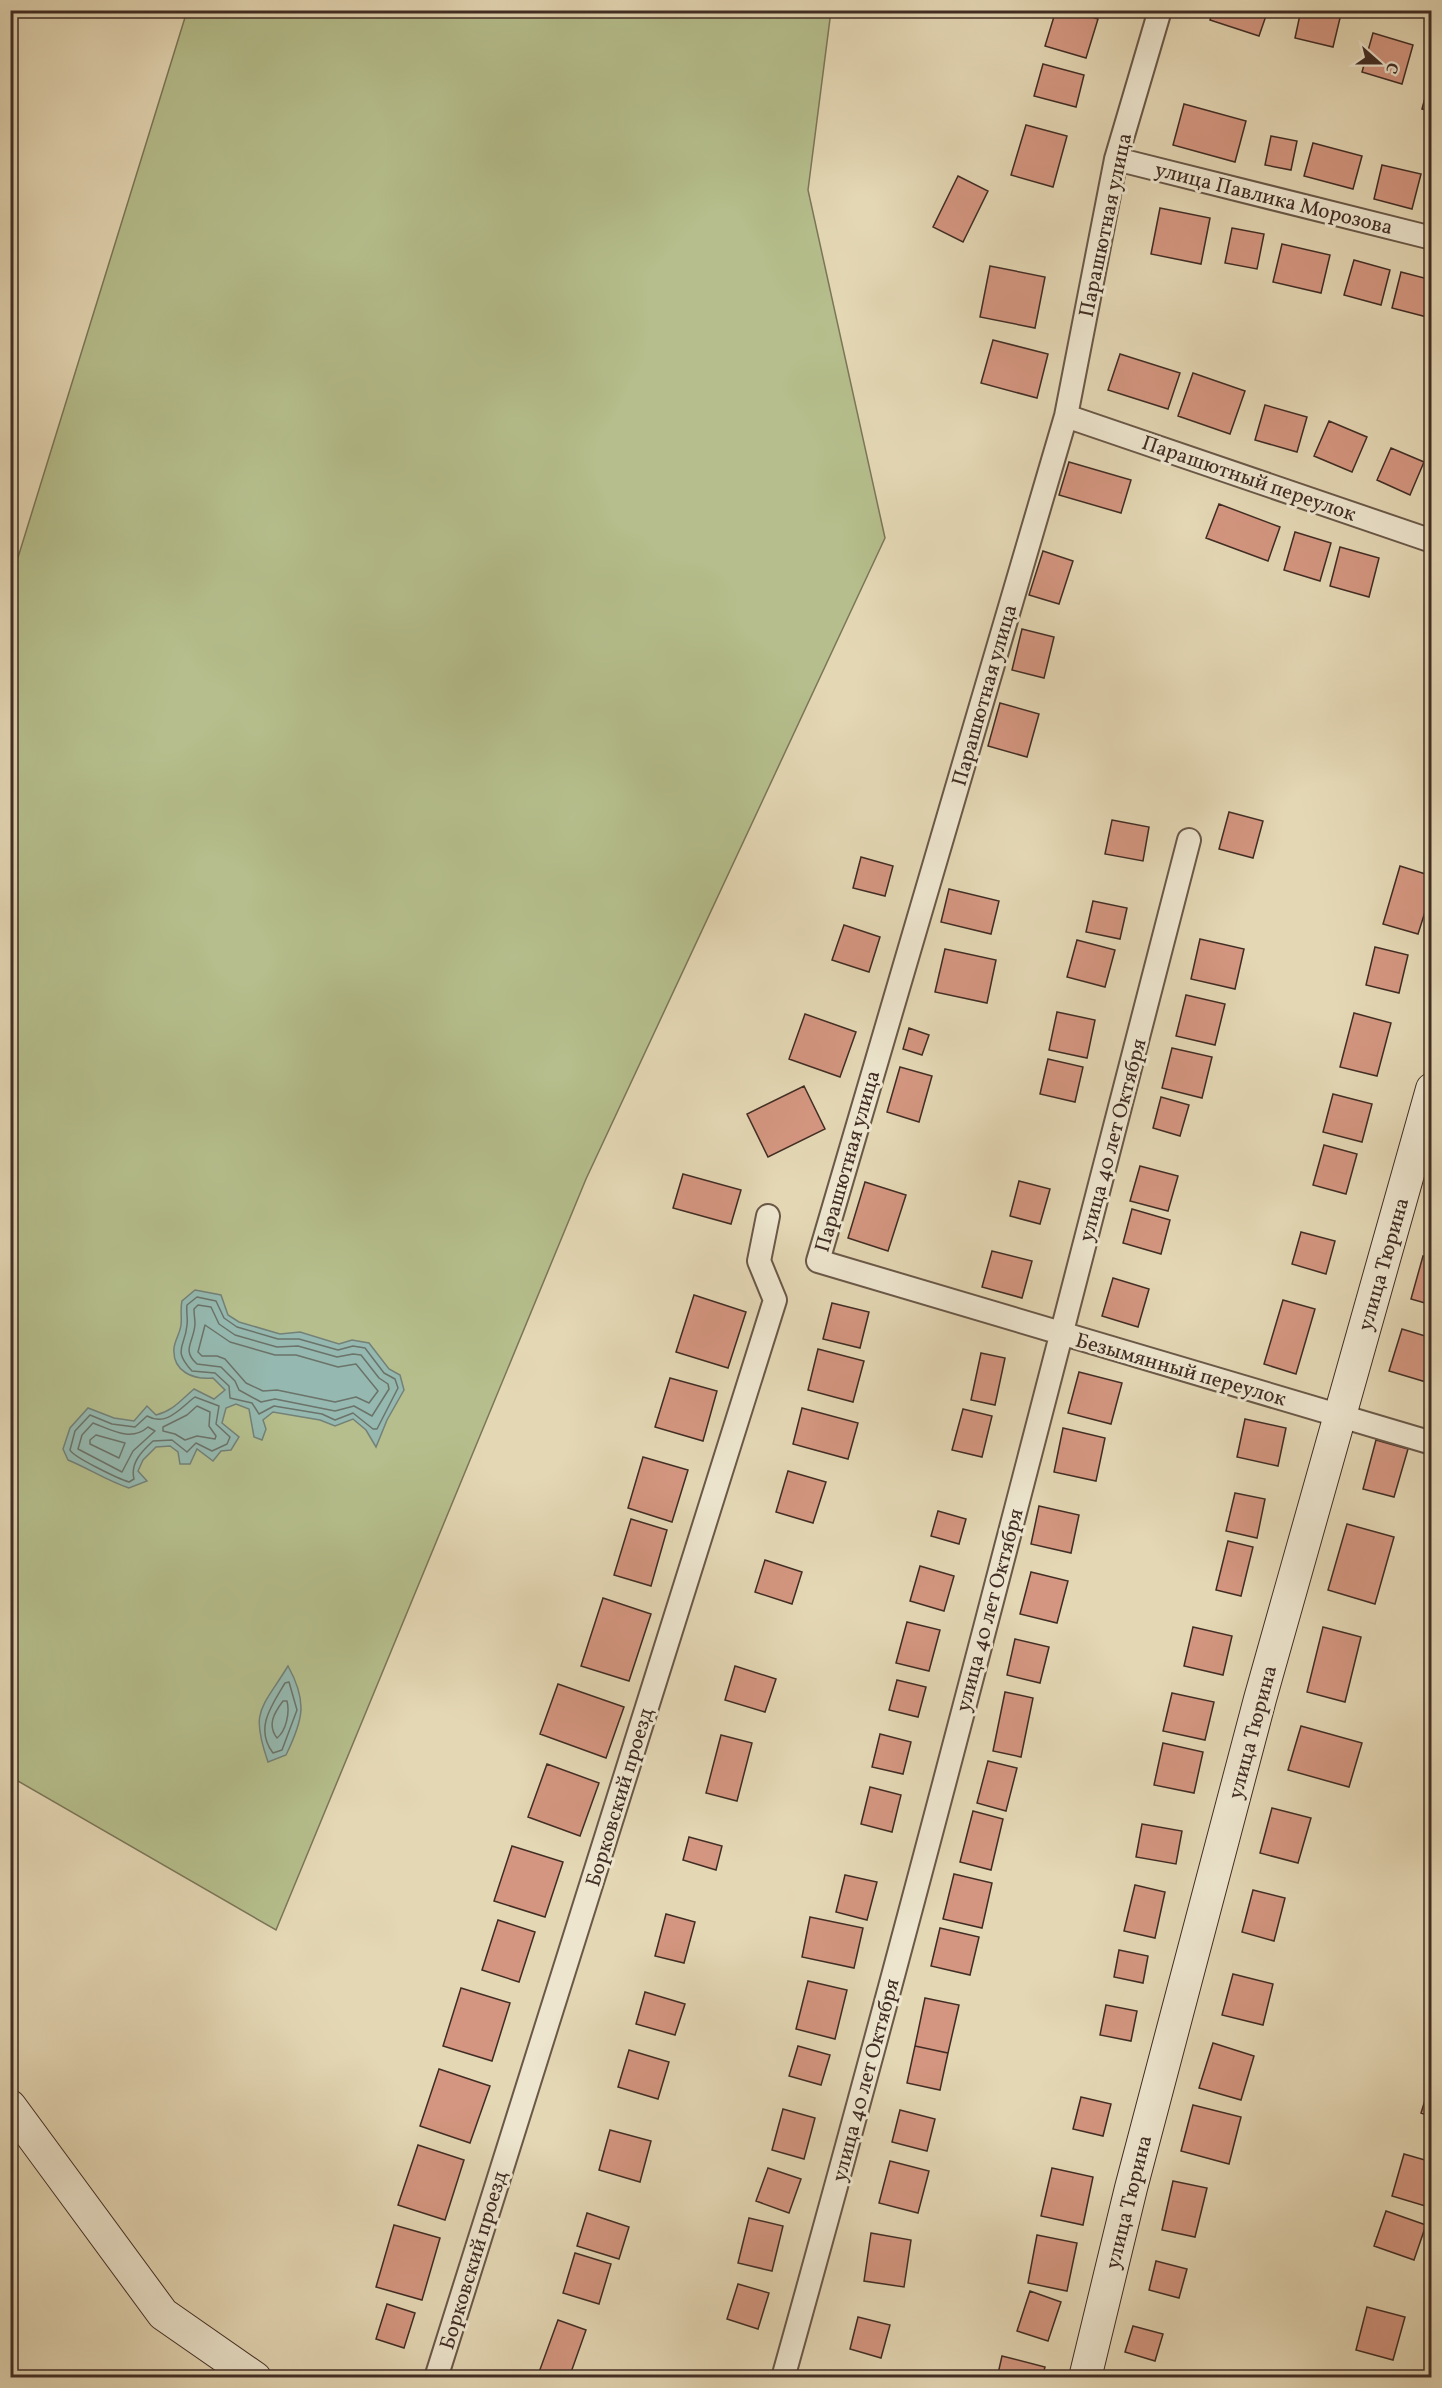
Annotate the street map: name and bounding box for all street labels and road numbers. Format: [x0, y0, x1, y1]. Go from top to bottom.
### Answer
street label: Парашютная улица [1073, 130, 1140, 320]
street label: улица Павлика Морозова [1152, 156, 1396, 243]
street label: Парашютный переулок [1138, 429, 1359, 530]
street label: Парашютная улица [946, 601, 1025, 790]
street label: улица 40 лет Октября [1072, 1035, 1155, 1245]
street label: Парашютная улица [809, 1067, 888, 1256]
street label: улица Тюрина [1352, 1194, 1417, 1334]
street label: Безымянный переулок [1072, 1326, 1289, 1414]
street label: улица 40 лет Октября [949, 1505, 1032, 1715]
street label: улица Тюрина [1222, 1662, 1285, 1803]
street label: Борковский проезд [579, 1704, 661, 1890]
street label: улица 40 лет Октября [825, 1975, 908, 2185]
street label: улица Тюрина [1099, 2132, 1160, 2273]
street label: Борковский проезд [433, 2167, 515, 2353]

